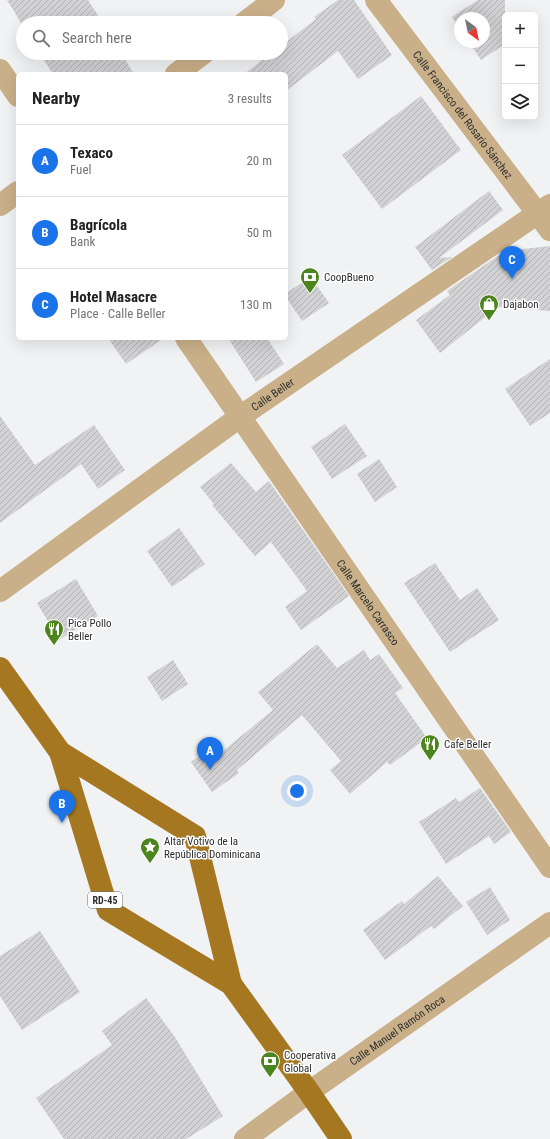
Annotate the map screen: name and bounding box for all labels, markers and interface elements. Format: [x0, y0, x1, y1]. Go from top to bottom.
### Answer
north arrow [454, 12, 490, 48]
map controls [502, 12, 538, 120]
button: + [502, 12, 538, 48]
search box [16, 16, 288, 60]
icon: search [30, 27, 52, 49]
text: Search here [62, 29, 132, 47]
button: − [502, 48, 538, 84]
street label: Calle Francisco del Rosario Sánchez [410, 49, 515, 182]
button: layers [502, 84, 538, 120]
text: Nearby [32, 88, 80, 108]
text: 3 results [228, 91, 272, 106]
text: Texaco [70, 144, 113, 162]
text: A [41, 153, 49, 168]
text: 20 m [246, 153, 272, 168]
text: Fuel [70, 162, 91, 177]
text: Bagrícola [70, 216, 127, 234]
text: B [41, 225, 49, 240]
text: 50 m [246, 225, 272, 240]
text: Bank [70, 234, 95, 249]
pin: C [499, 246, 525, 279]
bank icon: CoopBueno [299, 266, 321, 294]
place label: CoopBueno [324, 271, 375, 284]
text: Hotel Masacre [70, 288, 157, 306]
shop icon: Dajabon [478, 293, 500, 321]
text: C [41, 297, 49, 312]
text: 130 m [240, 297, 272, 312]
place label: Dajabon [503, 298, 539, 311]
text: Place · Calle Beller [70, 306, 166, 321]
street label: Calle Beller [249, 375, 297, 414]
street label: Calle Marcelo Carrasco [334, 557, 402, 648]
place label: Pica Pollo Beller [68, 617, 112, 643]
restaurant icon: Pica Pollo Beller [43, 618, 65, 646]
restaurant icon: Cafe Beller [419, 733, 441, 761]
pin: A [197, 737, 223, 770]
place label: Cafe Beller [444, 738, 492, 751]
your location [287, 781, 307, 801]
pin: B [49, 790, 75, 823]
place label: Altar Votivo de la República Dominicana [164, 835, 261, 861]
place icon: Altar Votivo de la República Dominicana [139, 836, 161, 864]
road number: RD-45 [88, 892, 122, 908]
street label: Calle Manuel Ramón Roca [347, 993, 448, 1068]
place label: Cooperativa Global [284, 1049, 336, 1075]
bank icon: Cooperativa Global [259, 1050, 281, 1078]

